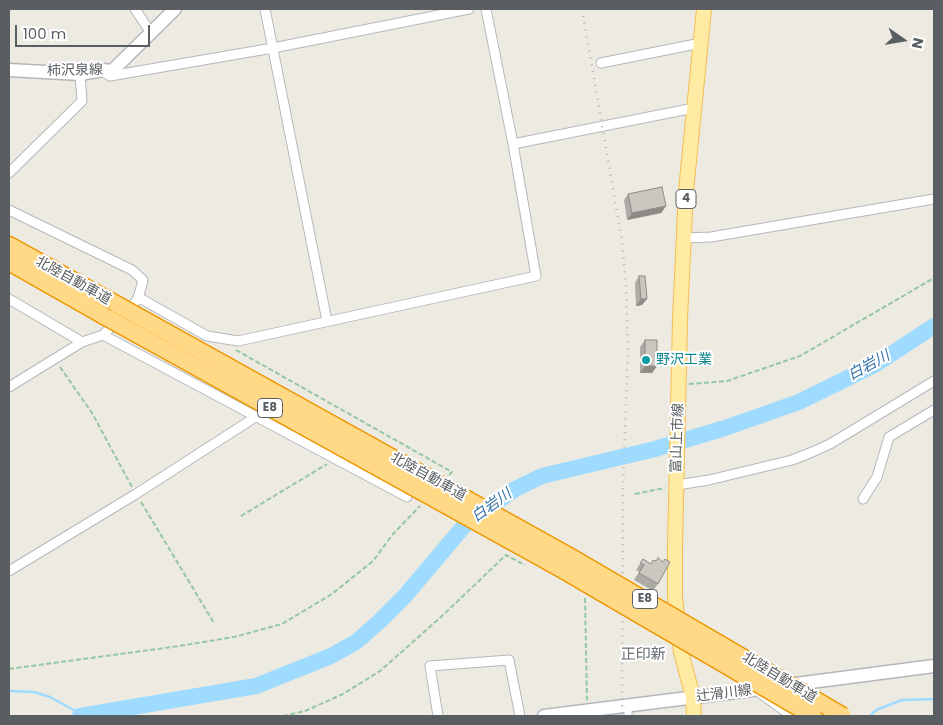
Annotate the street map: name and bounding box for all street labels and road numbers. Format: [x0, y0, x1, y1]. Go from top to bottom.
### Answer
street label: 柿沢泉線 [47, 62, 103, 80]
road number: 4 [676, 190, 696, 208]
street label: 北陸自動車道 [32, 253, 114, 309]
road number: E8 [258, 398, 282, 418]
street label: 富山上市線 [668, 403, 688, 473]
street label: 北陸自動車道 [387, 449, 469, 505]
road number: E8 [632, 590, 658, 608]
street label: 北陸自動車道 [739, 649, 819, 707]
street label: 辻滑川線 [695, 682, 753, 706]

